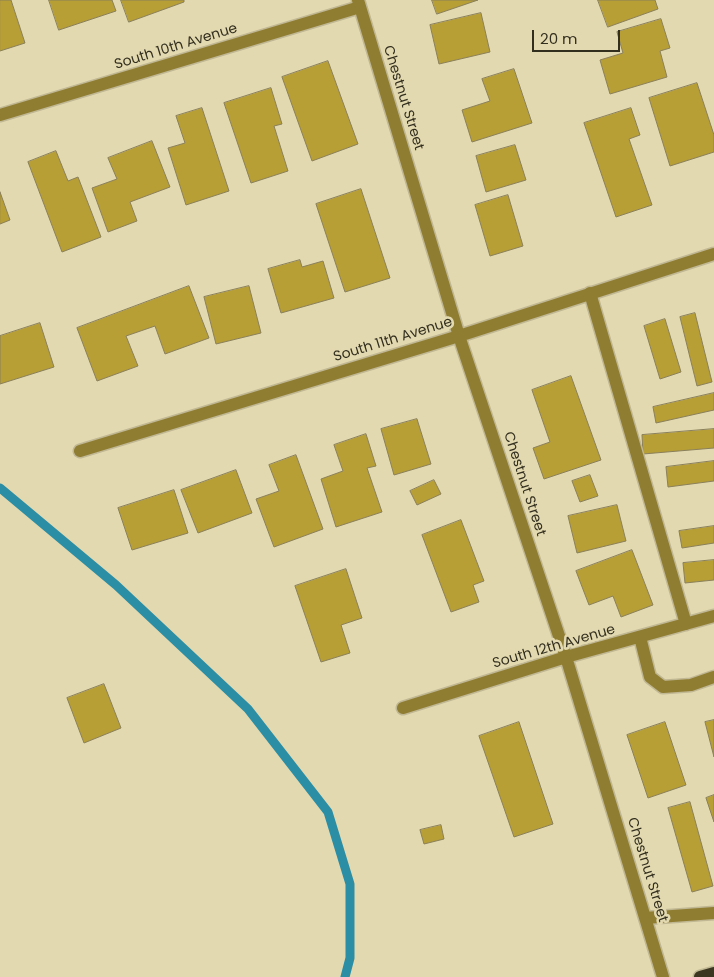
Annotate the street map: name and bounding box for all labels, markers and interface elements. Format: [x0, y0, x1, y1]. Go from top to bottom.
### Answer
street label: South 10th Avenue [113, 20, 239, 74]
scale bar [534, 20, 622, 52]
text: 20 m [540, 28, 578, 49]
street label: Chestnut Street [379, 44, 427, 152]
street label: South 11th Avenue [332, 314, 454, 366]
street label: Chestnut Street [499, 430, 549, 538]
street label: South 12th Avenue [491, 621, 617, 673]
street label: Chestnut Street [623, 816, 671, 924]

